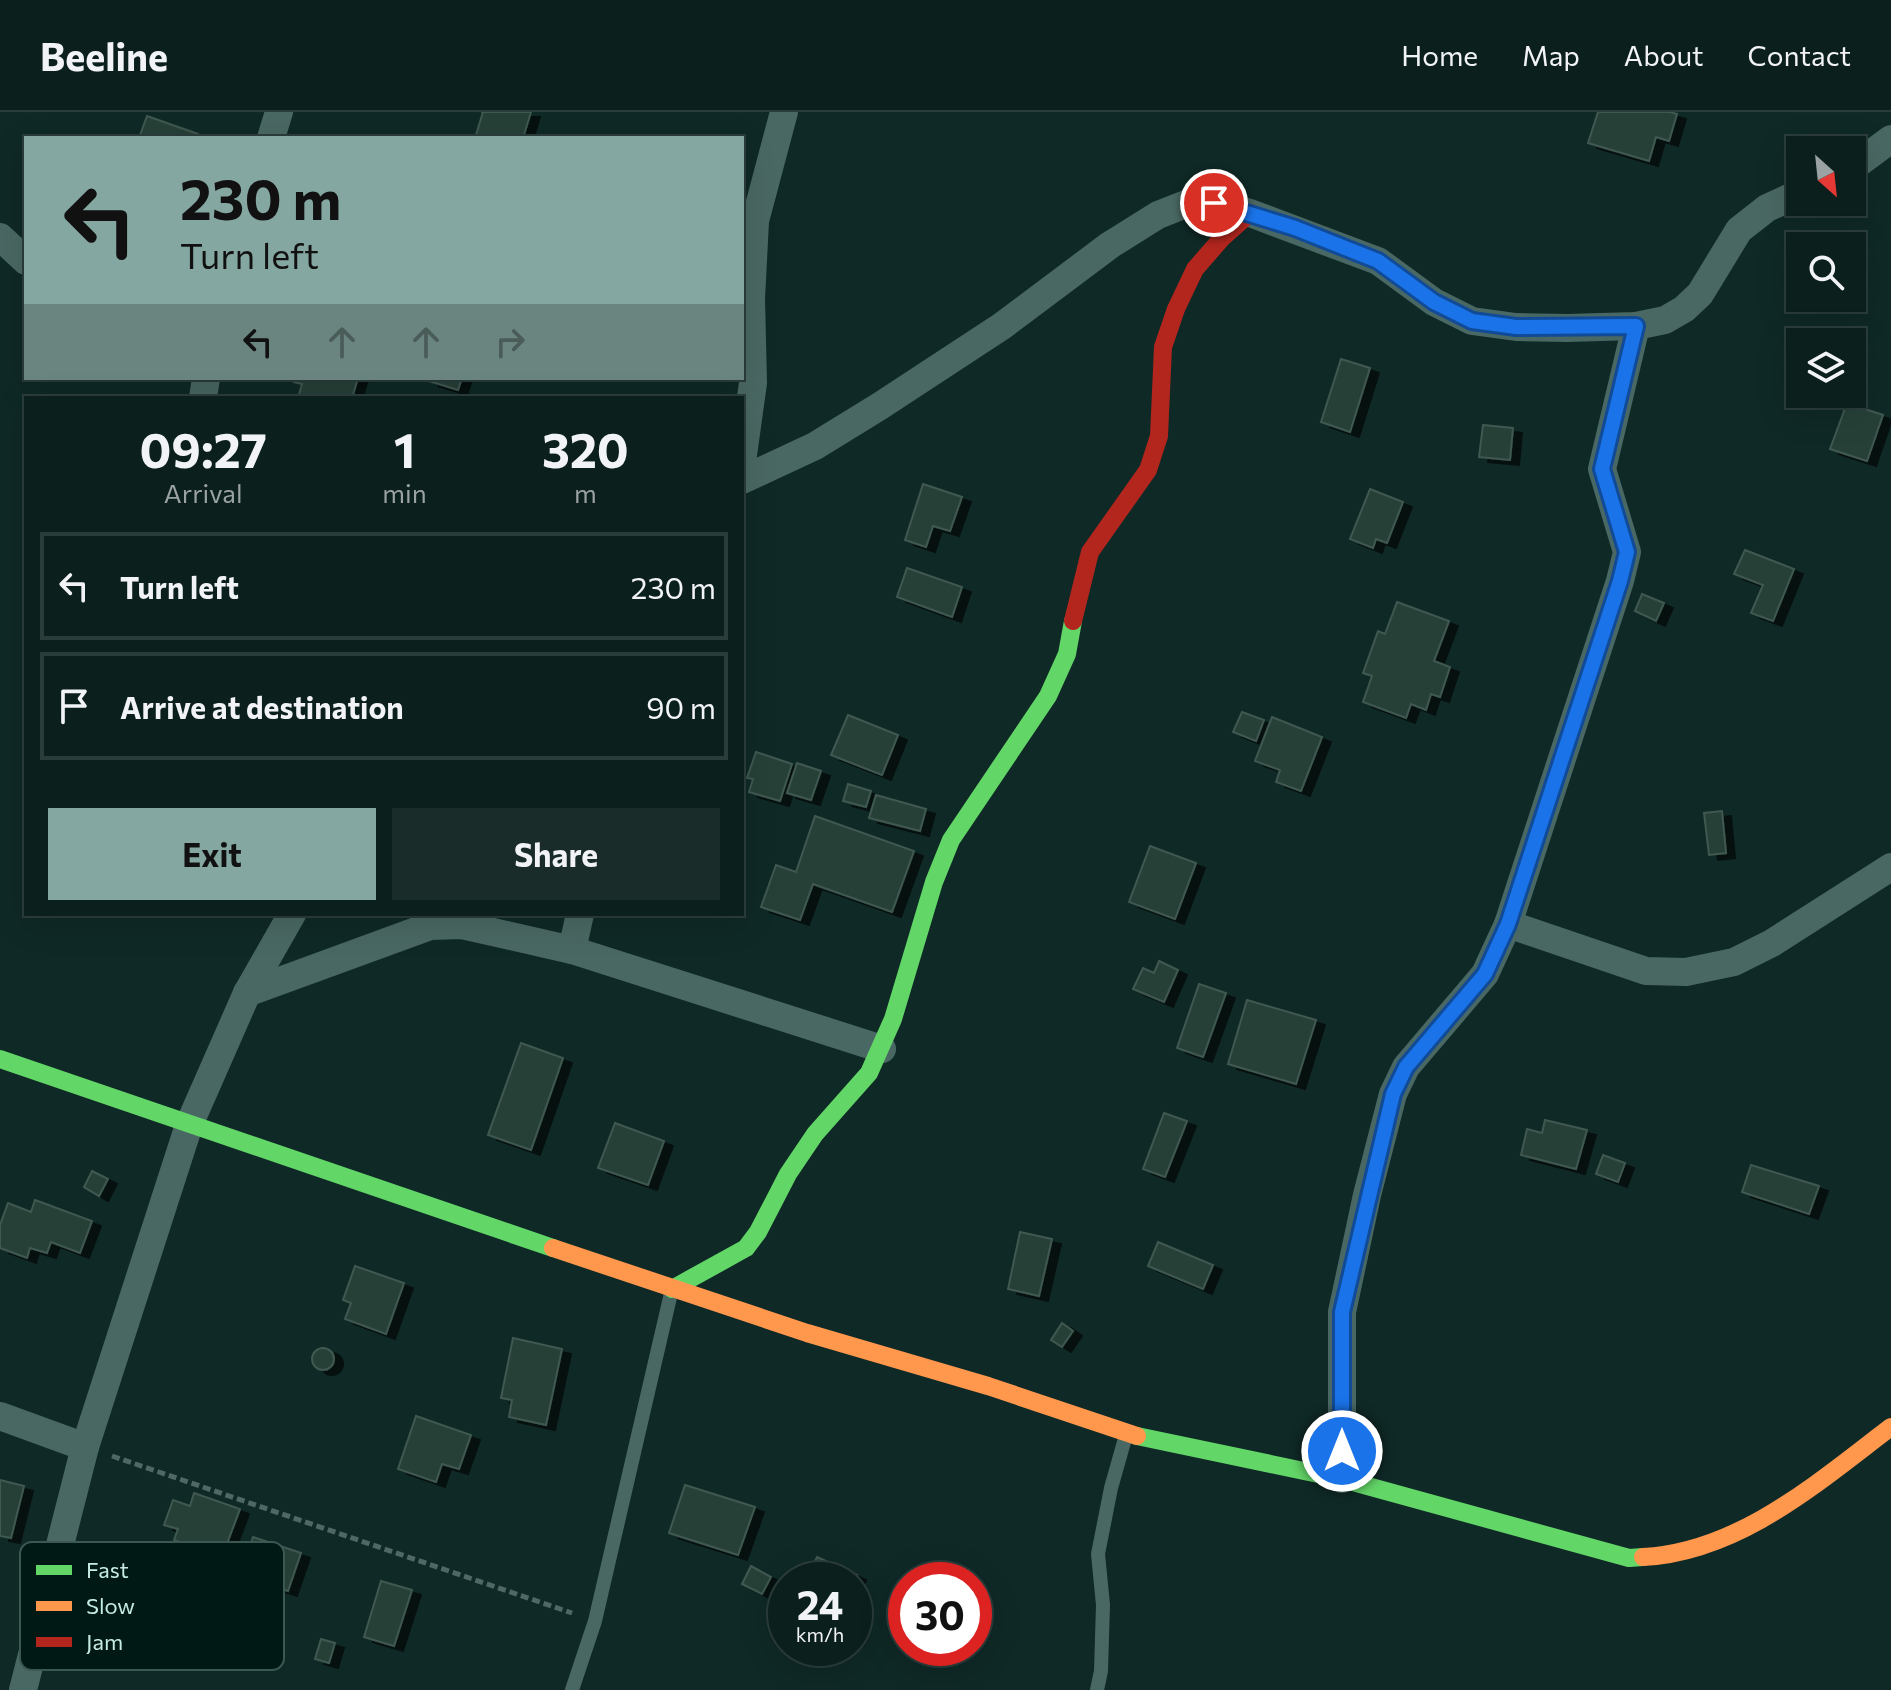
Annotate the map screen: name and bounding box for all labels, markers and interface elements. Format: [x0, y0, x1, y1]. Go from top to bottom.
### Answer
text: Beeline [40, 32, 168, 79]
text: Home [1401, 38, 1478, 72]
text: Map [1522, 38, 1580, 72]
text: About [1624, 38, 1704, 72]
text: Contact [1748, 38, 1851, 72]
north arrow [1786, 136, 1866, 216]
map controls [1786, 136, 1866, 408]
text: 230 m [180, 163, 341, 232]
icon: left [48, 168, 152, 272]
pin [1180, 169, 1248, 237]
icon: arrive [1192, 181, 1236, 225]
text: Turn left [180, 232, 319, 276]
button: search [1786, 232, 1866, 312]
icon: left [236, 320, 280, 364]
icon: ahead [320, 320, 364, 364]
icon: ahead [404, 320, 448, 364]
icon: right [488, 320, 532, 364]
button: layers [1786, 328, 1866, 408]
text: 09:27 [139, 419, 267, 478]
text: 1 [394, 419, 415, 478]
text: 320 [542, 419, 629, 478]
text: Arrival [164, 477, 243, 508]
text: min [382, 477, 427, 508]
text: m [574, 477, 597, 508]
icon: left [52, 564, 96, 608]
text: Turn left [120, 568, 239, 605]
text: 230 m [631, 568, 716, 605]
icon: arrive [52, 684, 96, 728]
text: Arrive at destination [120, 688, 404, 725]
text: 90 m [646, 688, 716, 725]
button: Exit [48, 808, 376, 900]
button: Share [392, 808, 720, 900]
position arrow [1300, 1409, 1384, 1493]
legend [20, 1542, 284, 1670]
text: Fast [86, 1556, 129, 1583]
speed limit sign: 30 [888, 1562, 992, 1666]
text: 24 [797, 1579, 843, 1628]
text: Slow [86, 1592, 135, 1619]
text: km/h [796, 1622, 844, 1646]
text: Jam [86, 1628, 123, 1655]

